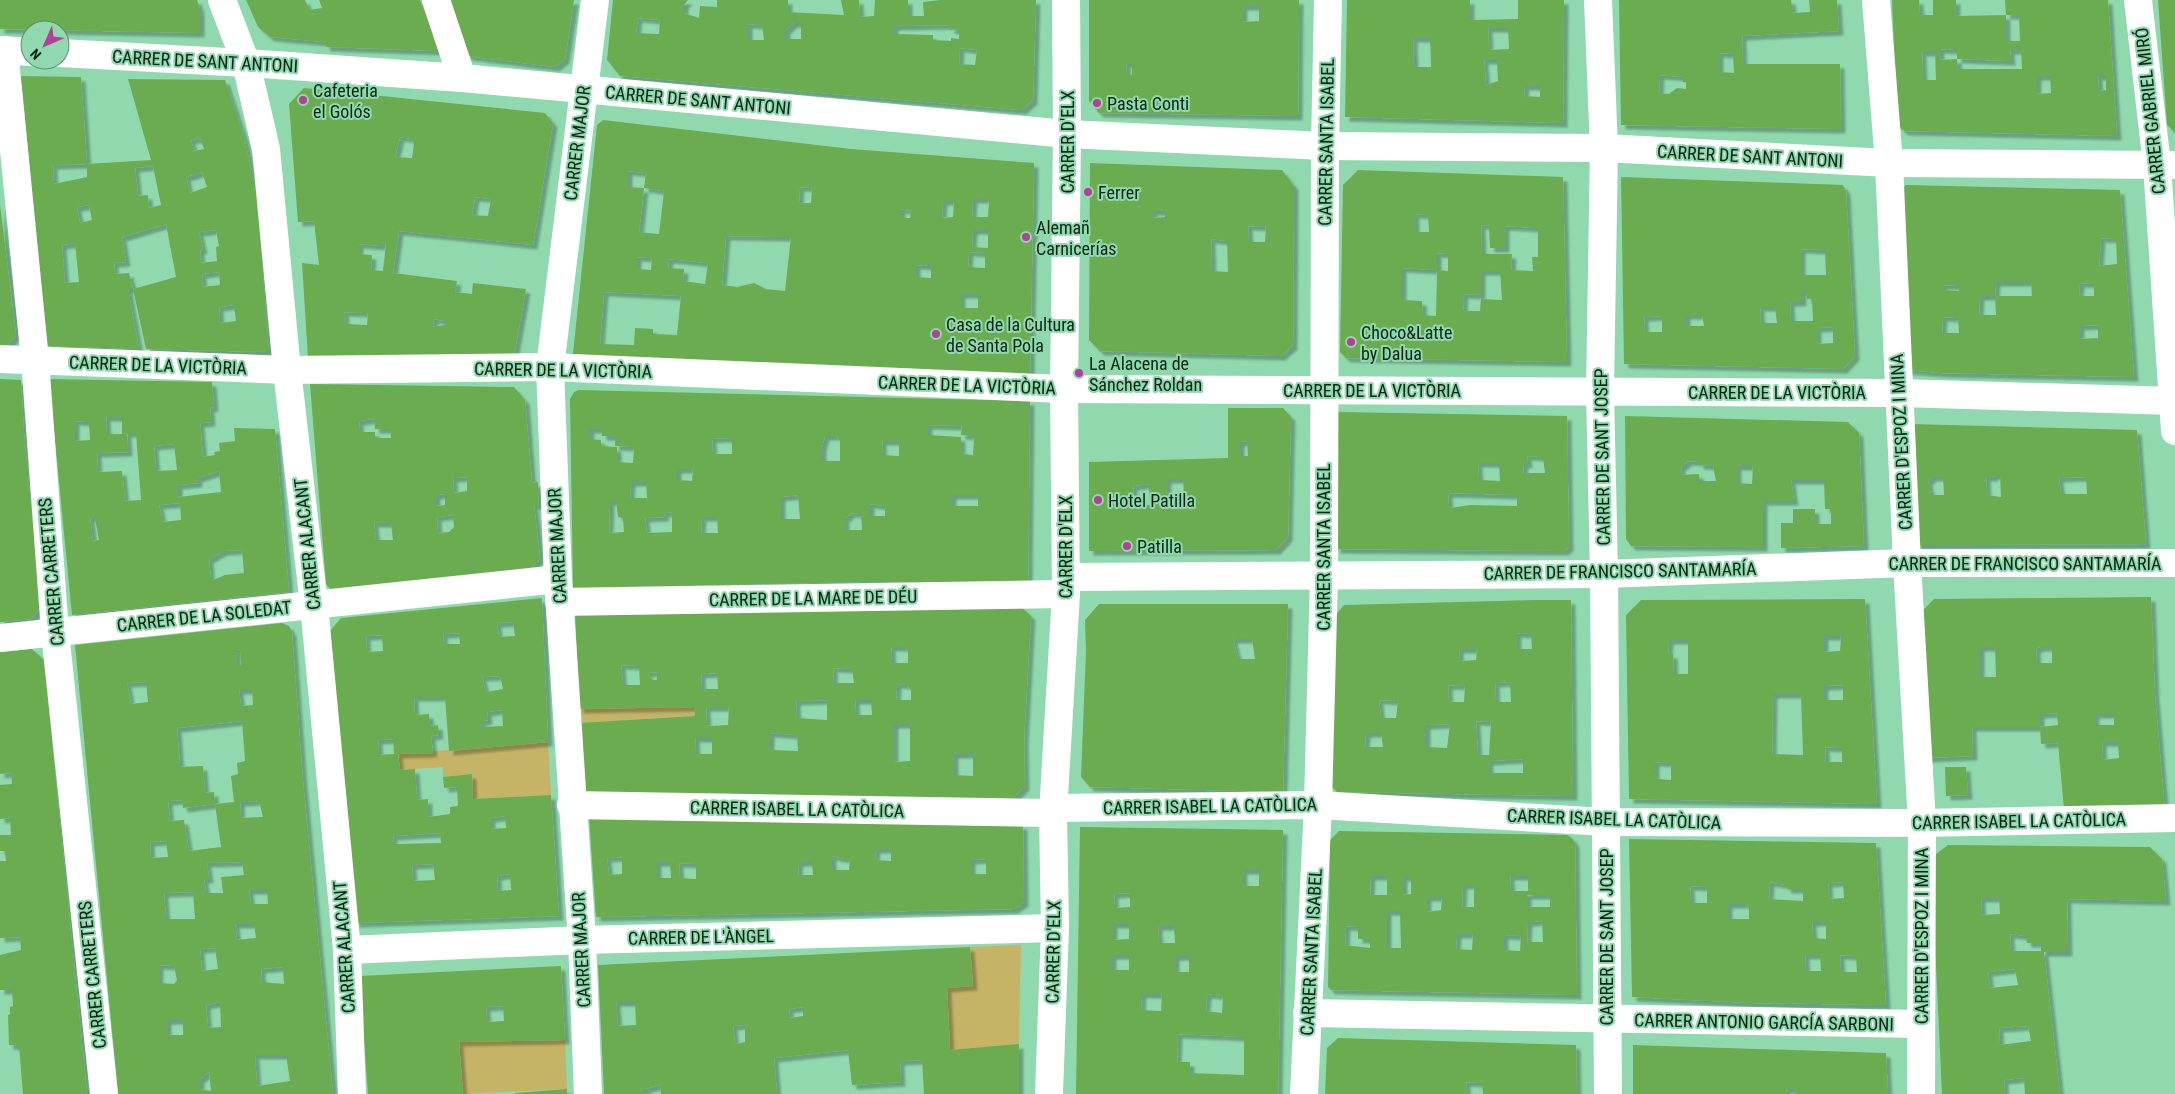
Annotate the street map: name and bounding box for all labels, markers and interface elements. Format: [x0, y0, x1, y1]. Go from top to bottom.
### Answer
north arrow [20, 20, 70, 70]
street label: CARRER GABRIEL MIRÓ [2131, 27, 2169, 195]
text: N [27, 46, 44, 63]
street label: CARRER DE SANT ANTONI [111, 46, 299, 76]
street label: CARRER SANTA ISABEL [1314, 58, 1338, 226]
place label: Cafeteria el Golós [313, 80, 378, 122]
street label: CARRER DE SANT ANTONI [604, 81, 792, 119]
street label: CARRER MAJOR [560, 84, 595, 202]
street label: CARRER D'ELX [1057, 90, 1078, 194]
place label: Pasta Conti [1107, 93, 1189, 114]
marker: Cafeteria el Golós [297, 94, 309, 106]
marker: Pasta Conti [1091, 97, 1103, 109]
street label: CARRER DE SANT ANTONI [1656, 141, 1844, 171]
place label: Ferrer [1098, 182, 1140, 203]
marker: Ferrer [1082, 186, 1094, 198]
place label: Alemañ Carnicerías [1036, 217, 1116, 259]
marker: Alemañ Carnicerías [1020, 231, 1032, 243]
place label: Casa de la Cultura de Santa Pola [946, 314, 1075, 356]
place label: Choco&Latte by Dalua [1361, 322, 1452, 364]
marker: Casa de la Cultura de Santa Pola [930, 328, 942, 340]
marker: Choco&Latte by Dalua [1345, 336, 1357, 348]
street label: CARRER DE LA VICTÒRIA [69, 351, 248, 379]
place label: La Alacena de Sánchez Roldan [1089, 353, 1202, 395]
street label: CARRER D'ESPOZ I MINA [1886, 353, 1916, 531]
street label: CARRER DE LA VICTÒRIA [474, 358, 653, 382]
marker: La Alacena de Sánchez Roldan [1073, 367, 1085, 379]
street label: CARRER DE SANT JOSEP [1590, 368, 1614, 546]
street label: CARRER DE LA VICTÒRIA [878, 371, 1057, 399]
street label: CARRER DE LA VICTÒRIA [1283, 380, 1462, 401]
street label: CARRER DE LA VICTÒRIA [1688, 382, 1867, 403]
street label: CARRER SANTA ISABEL [1313, 463, 1334, 631]
street label: CARRER ALACANT [290, 477, 324, 611]
street label: CARRER MAJOR [543, 487, 571, 604]
place label: Hotel Patilla [1108, 490, 1195, 511]
marker: Hotel Patilla [1092, 494, 1104, 506]
street label: CARRER D'ELX [1055, 495, 1076, 599]
street label: CARRER CARRETERS [34, 497, 68, 647]
place label: Patilla [1137, 536, 1182, 557]
marker: Patilla [1121, 540, 1133, 552]
street label: CARRER DE FRANCISCO SANTAMARÍA [1888, 553, 2162, 574]
street label: CARRER DE FRANCISCO SANTAMARÍA [1483, 558, 1757, 584]
street label: CARRER DE LA MARE DE DÉU [709, 586, 917, 610]
street label: CARRER DE LA SOLEDAT [116, 596, 292, 636]
street label: CARRER ISABEL LA CATÒLICA [1103, 794, 1318, 818]
street label: CARRER ISABEL LA CATÒLICA [690, 797, 905, 821]
street label: CARRER ISABEL LA CATÒLICA [1507, 805, 1722, 833]
street label: CARRER ISABEL LA CATÒLICA [1912, 809, 2127, 833]
street label: CARRER D'ESPOZ I MINA [1911, 847, 1932, 1024]
street label: CARRER DE SANT JOSEP [1596, 848, 1617, 1026]
street label: CARRER SANTA ISABEL [1296, 867, 1326, 1036]
street label: CARRER ALACANT [329, 880, 359, 1014]
street label: CARRER MAJOR [567, 891, 595, 1008]
street label: CARRER CARRETERS [74, 900, 110, 1050]
street label: CARRER D'ELX [1042, 900, 1064, 1004]
street label: CARRER DE L'ÀNGEL [628, 925, 775, 949]
street label: CARRER ANTONIO GARCÍA SARBONI [1634, 1009, 1894, 1035]

